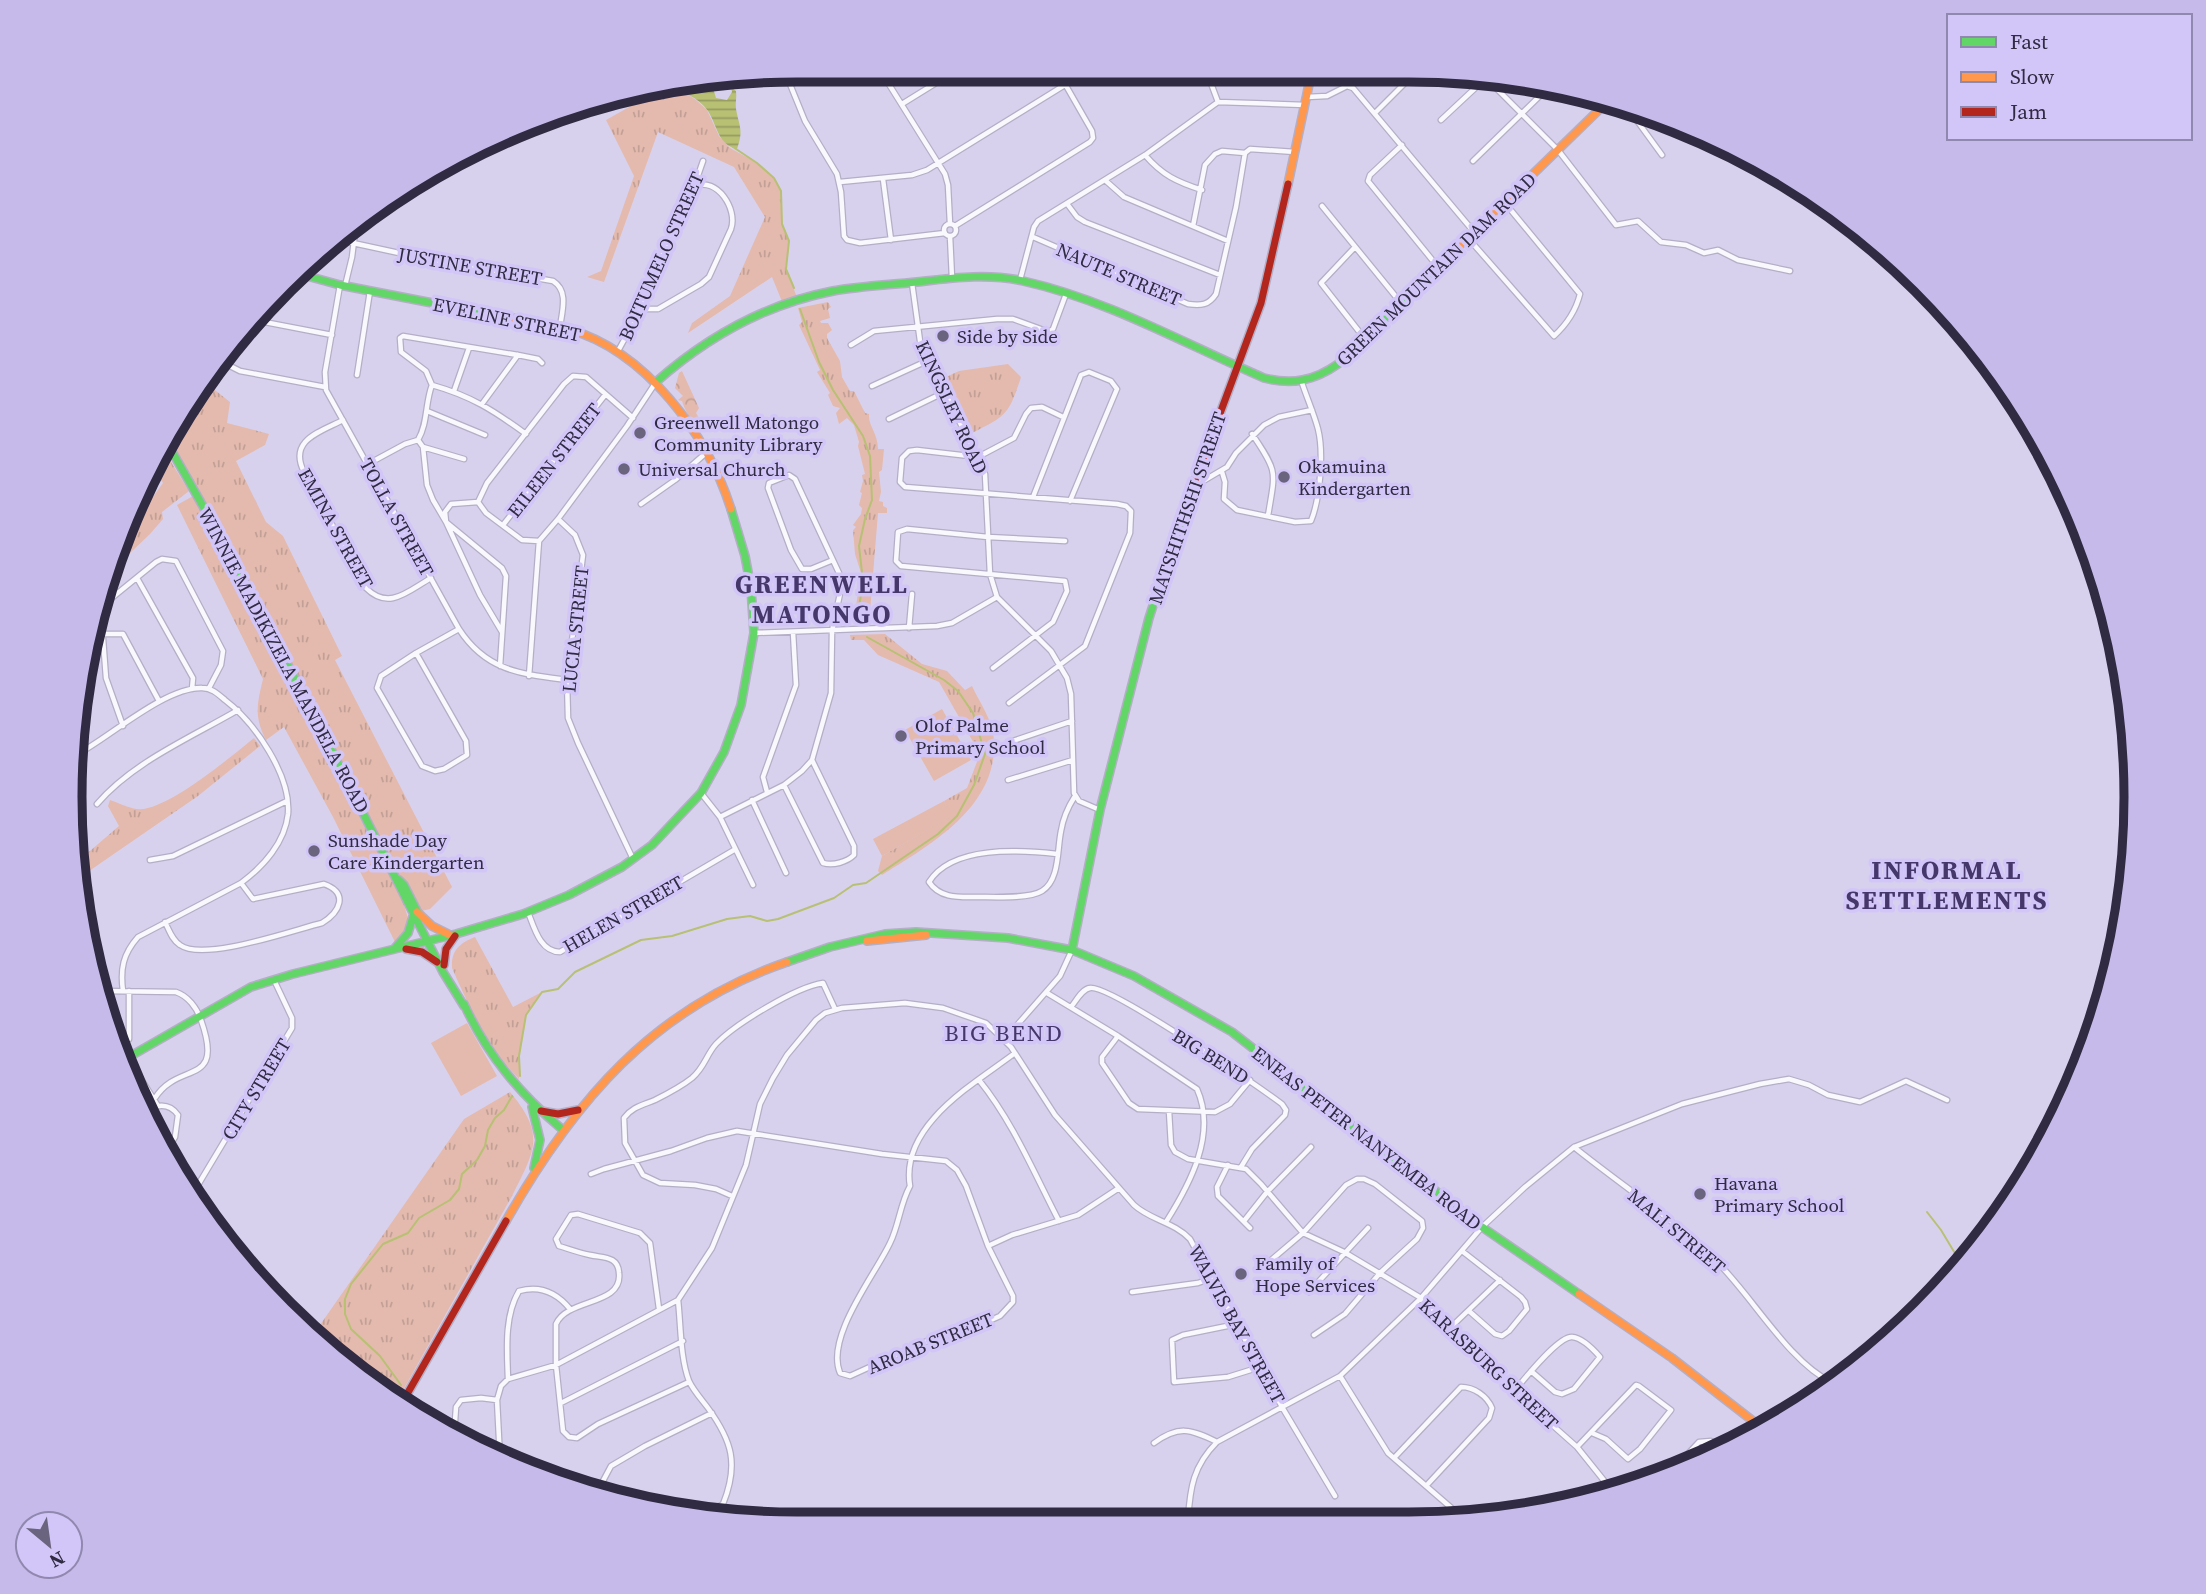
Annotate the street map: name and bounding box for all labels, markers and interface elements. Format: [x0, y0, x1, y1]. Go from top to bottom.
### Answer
legend [1947, 14, 2192, 140]
text: Fast [2010, 27, 2048, 56]
text: Slow [2010, 62, 2054, 91]
text: Jam [2009, 97, 2047, 126]
street label: GREEN MOUNTAIN DAM ROAD [1330, 166, 1542, 372]
street label: BOITUMELO STREET [612, 167, 710, 344]
street label: NAUTE STREET [1053, 236, 1186, 312]
street label: JUSTINE STREET [395, 240, 545, 292]
street label: EVELINE STREET [431, 291, 584, 348]
place label: Side by Side [957, 323, 1058, 349]
marker: Side by Side [935, 328, 951, 344]
street label: KINGSLEY ROAD [910, 336, 994, 478]
street label: EILEEN STREET [501, 397, 607, 523]
street label: MATSHITHSHI STREET [1142, 408, 1232, 608]
place label: Greenwell Matongo Community Library [654, 409, 823, 457]
marker: Greenwell Matongo Community Library [632, 425, 648, 441]
street label: TOLLA STREET [354, 453, 440, 581]
place label: Okamuina Kindergarten [1298, 453, 1411, 501]
place label: Universal Church [638, 456, 786, 482]
marker: Universal Church [616, 461, 632, 477]
street label: EMINA STREET [292, 463, 380, 593]
marker: Okamuina Kindergarten [1276, 469, 1292, 485]
street label: WINNIE MADIKIZELA MANDELA ROAD [192, 503, 376, 817]
street label: LUCIA STREET [555, 564, 595, 694]
district label: GREENWELL MATONGO [735, 566, 909, 632]
place label: Olof Palme Primary School [915, 712, 1046, 760]
marker: Olof Palme Primary School [893, 728, 909, 744]
place label: Sunshade Day Care Kindergarten [328, 827, 485, 875]
marker: Sunshade Day Care Kindergarten [306, 843, 322, 859]
district label: INFORMAL SETTLEMENTS [1846, 852, 2048, 918]
street label: HELEN STREET [558, 869, 688, 959]
district label: BIG BEND [944, 1017, 1064, 1049]
street label: BIG BEND [1168, 1022, 1254, 1090]
street label: CITY STREET [215, 1033, 297, 1145]
street label: ENEAS PETER NANYEMBA ROAD [1247, 1040, 1487, 1236]
place label: Havana Primary School [1714, 1170, 1845, 1218]
street label: MALI STREET [1623, 1183, 1732, 1280]
marker: Havana Primary School [1692, 1186, 1708, 1202]
street label: WALVIS BAY STREET [1183, 1240, 1292, 1408]
place label: Family of Hope Services [1255, 1250, 1375, 1298]
marker: Family of Hope Services [1233, 1266, 1249, 1282]
street label: KARASBURG STREET [1414, 1292, 1565, 1436]
street label: AROAB STREET [863, 1306, 997, 1380]
north arrow [14, 1510, 84, 1580]
text: N [45, 1545, 70, 1575]

